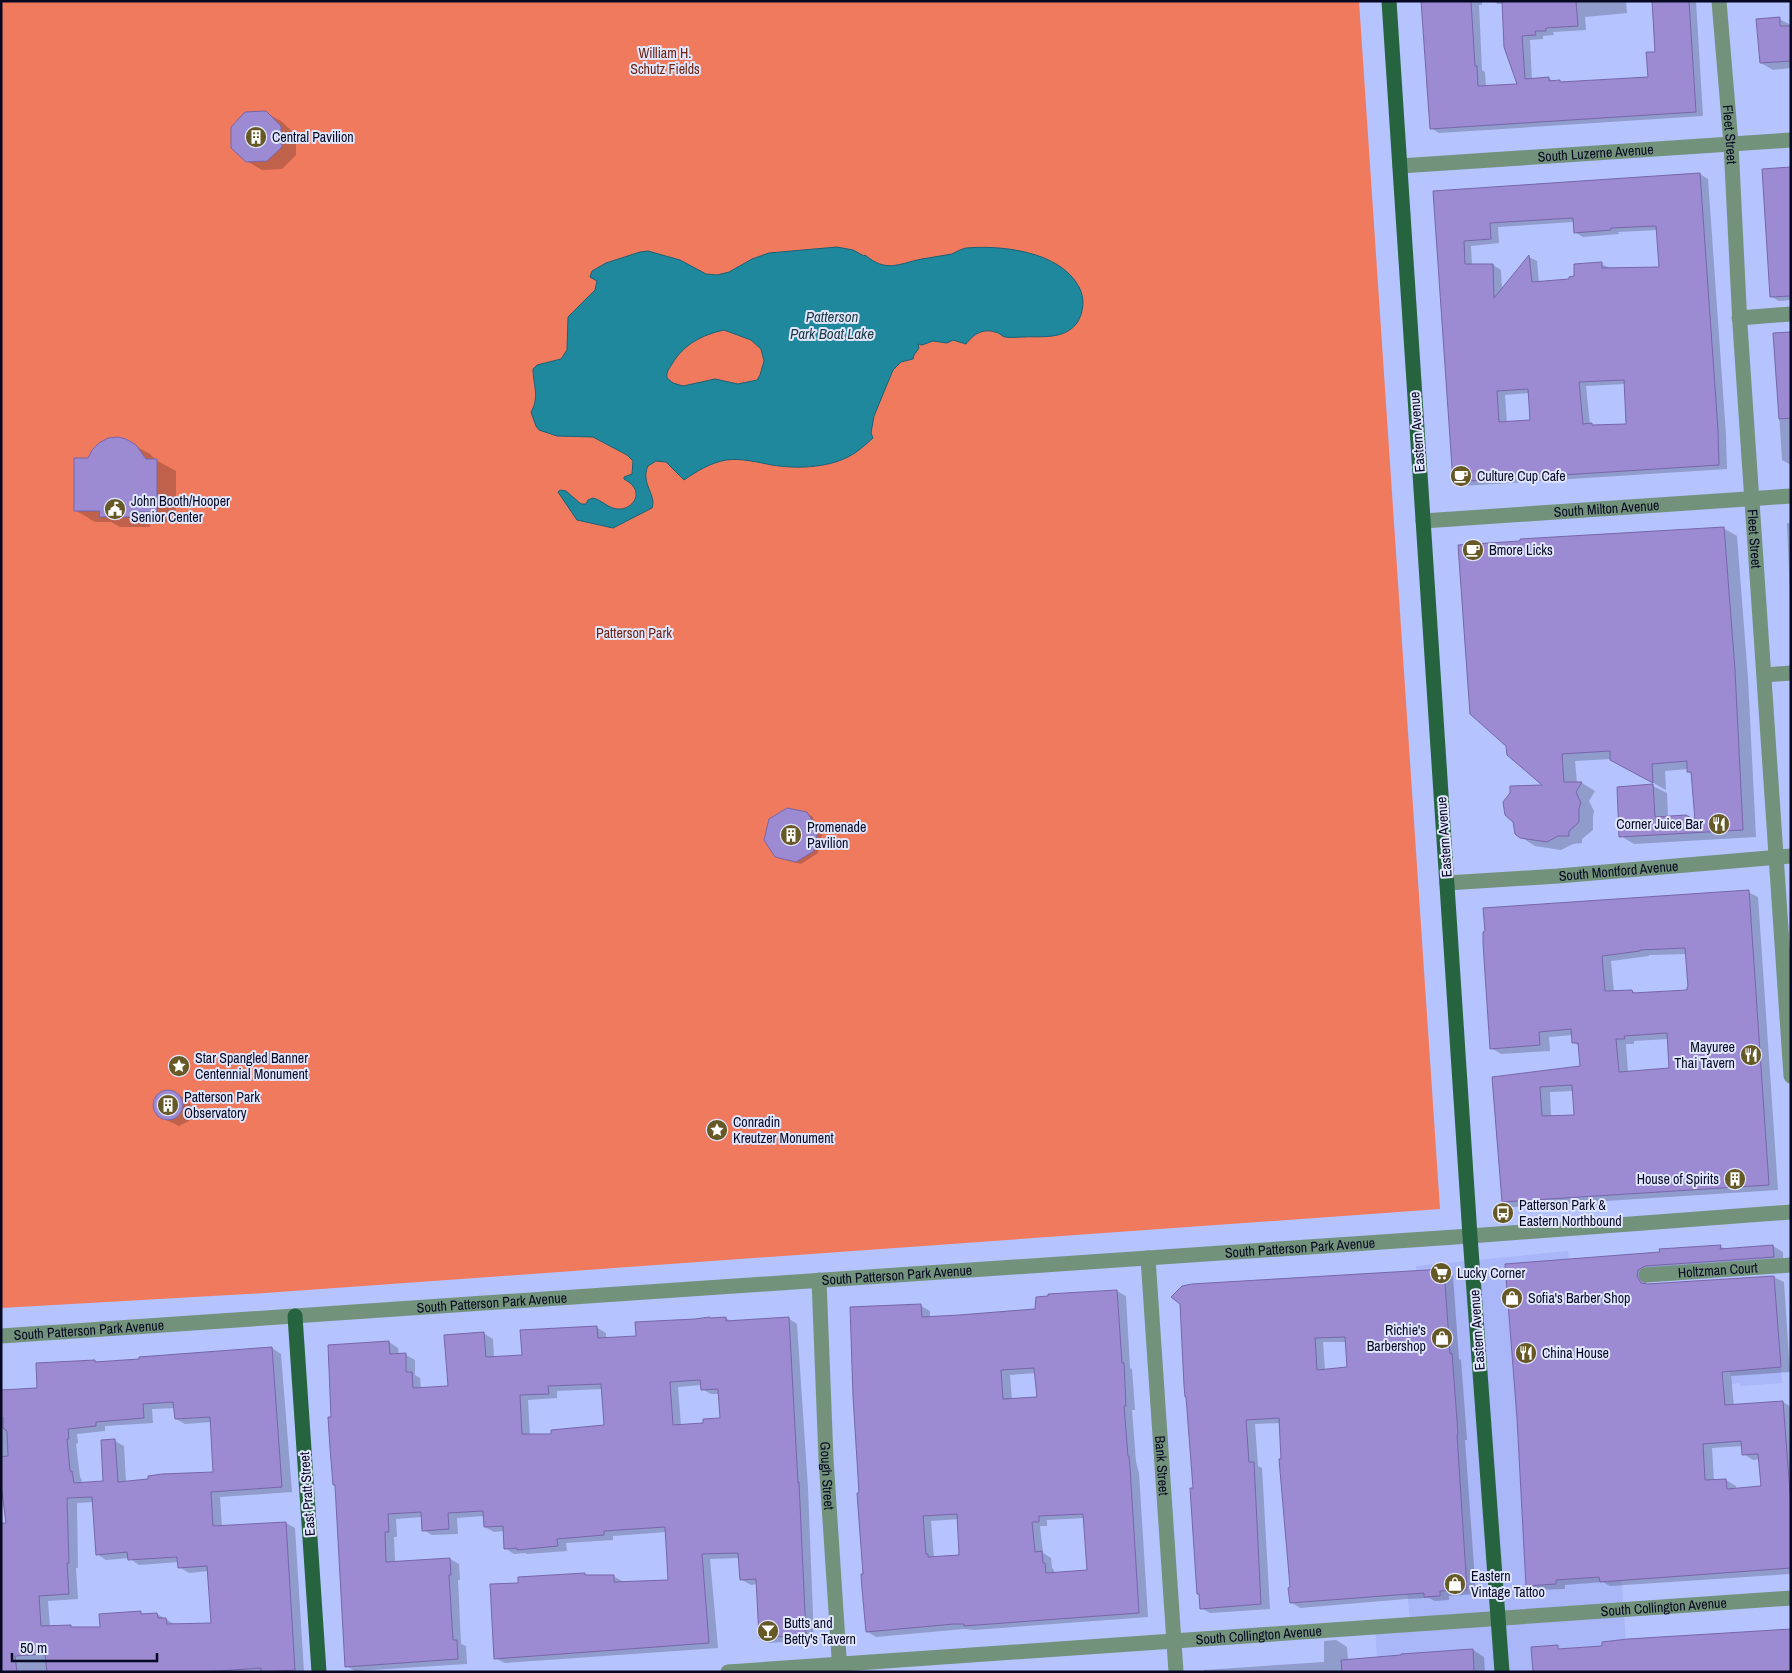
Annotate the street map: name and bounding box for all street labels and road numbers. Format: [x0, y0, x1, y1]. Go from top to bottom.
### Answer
street label: Fleet Street [1719, 104, 1741, 165]
street label: South Luzerne Avenue [1537, 140, 1654, 166]
street label: Eastern Avenue [1405, 391, 1429, 473]
street label: South Milton Avenue [1553, 496, 1660, 521]
street label: Fleet Street [1744, 509, 1766, 569]
street label: Eastern Avenue [1432, 796, 1456, 878]
street label: South Montford Avenue [1558, 857, 1679, 885]
street label: South Patterson Park Avenue [1224, 1233, 1376, 1262]
street label: Holtzman Court [1677, 1258, 1758, 1282]
street label: South Patterson Park Avenue [821, 1261, 973, 1289]
street label: South Patterson Park Avenue [416, 1288, 568, 1317]
street label: Eastern Avenue [1465, 1289, 1489, 1371]
street label: South Patterson Park Avenue [13, 1316, 165, 1344]
street label: Bank Street [1151, 1435, 1173, 1496]
street label: Gough Street [816, 1441, 838, 1511]
street label: East Pratt Street [295, 1451, 319, 1537]
street label: South Collington Avenue [1600, 1593, 1727, 1620]
street label: South Collington Avenue [1195, 1622, 1322, 1648]

